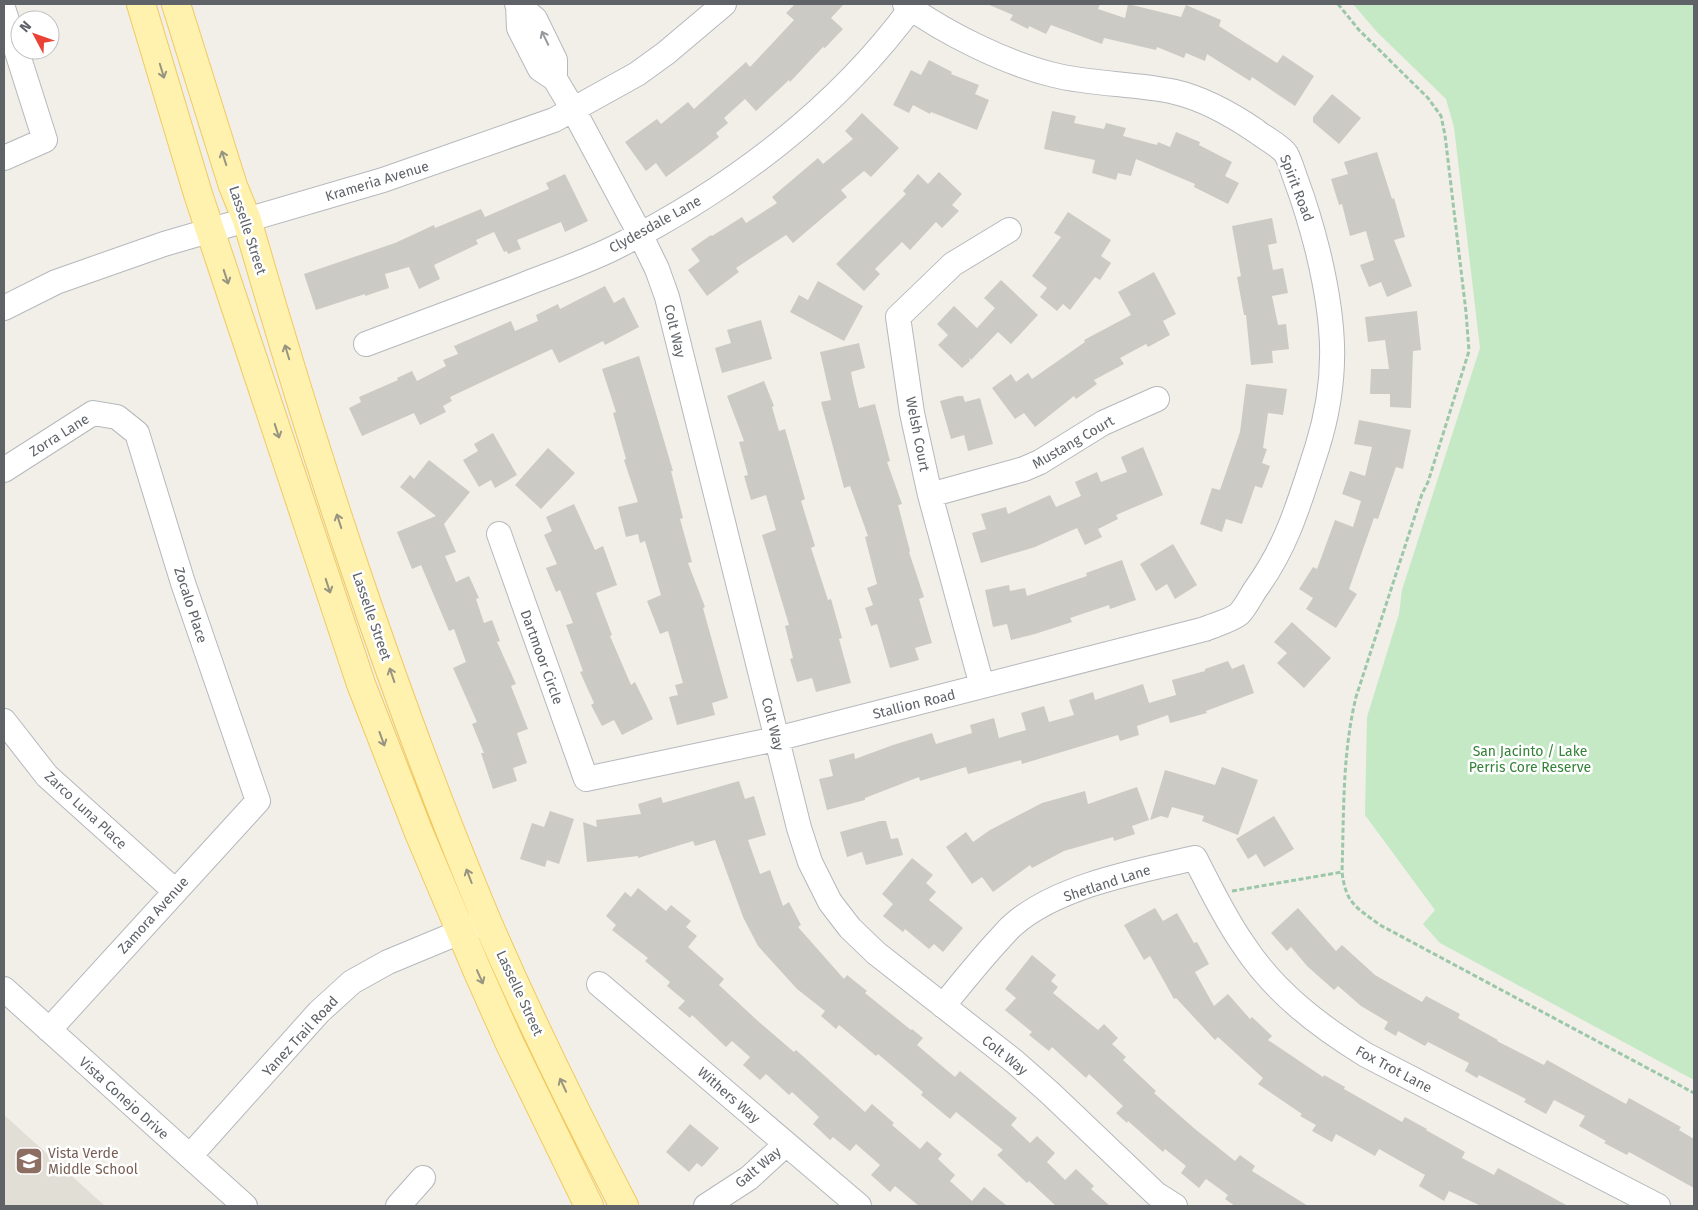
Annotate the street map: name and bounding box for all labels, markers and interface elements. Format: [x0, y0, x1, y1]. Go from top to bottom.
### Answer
north arrow [10, 10, 60, 60]
text: N [16, 18, 35, 36]
one-way arrow [539, 31, 549, 46]
one-way arrow [157, 63, 167, 79]
one-way arrow [219, 150, 229, 166]
street label: Spirit Road [1276, 152, 1317, 224]
street label: Krameria Avenue [323, 158, 431, 205]
street label: Lasselle Street [225, 184, 270, 278]
street label: Clydesdale Lane [606, 192, 704, 257]
one-way arrow [222, 269, 231, 284]
street label: Colt Way [660, 303, 689, 359]
one-way arrow [282, 345, 291, 361]
street label: Welsh Court [902, 395, 933, 474]
street label: Zorra Lane [26, 410, 92, 460]
street label: Mustang Court [1029, 412, 1118, 473]
one-way arrow [273, 423, 282, 439]
one-way arrow [334, 514, 344, 530]
street label: Zocalo Place [170, 565, 211, 645]
street label: Lasselle Street [348, 570, 395, 663]
one-way arrow [323, 577, 333, 593]
street label: Dartmoor Circle [517, 607, 567, 707]
one-way arrow [386, 667, 396, 683]
street label: Stallion Road [871, 686, 957, 723]
street label: Colt Way [758, 696, 787, 752]
one-way arrow [378, 731, 387, 746]
park label: San Jacinto / Lake Perris Core Reserve [1469, 743, 1591, 776]
street label: Zarco Luna Place [41, 768, 130, 853]
street label: Shetland Lane [1061, 861, 1153, 906]
one-way arrow [464, 869, 473, 884]
street label: Zamora Avenue [114, 873, 192, 957]
street label: Lasselle Street [492, 948, 547, 1039]
one-way arrow [476, 969, 485, 984]
street label: Yanez Trail Road [259, 993, 342, 1080]
street label: Colt Way [978, 1032, 1031, 1079]
street label: Fox Trot Lane [1353, 1042, 1435, 1097]
street label: Vista Conejo Drive [75, 1054, 172, 1143]
street label: Withers Way [694, 1064, 763, 1127]
one-way arrow [557, 1078, 567, 1093]
street label: Galt Way [732, 1143, 785, 1191]
place label: Vista Verde Middle School [48, 1145, 138, 1178]
school or university icon: Vista Verde Middle School [14, 1146, 44, 1176]

